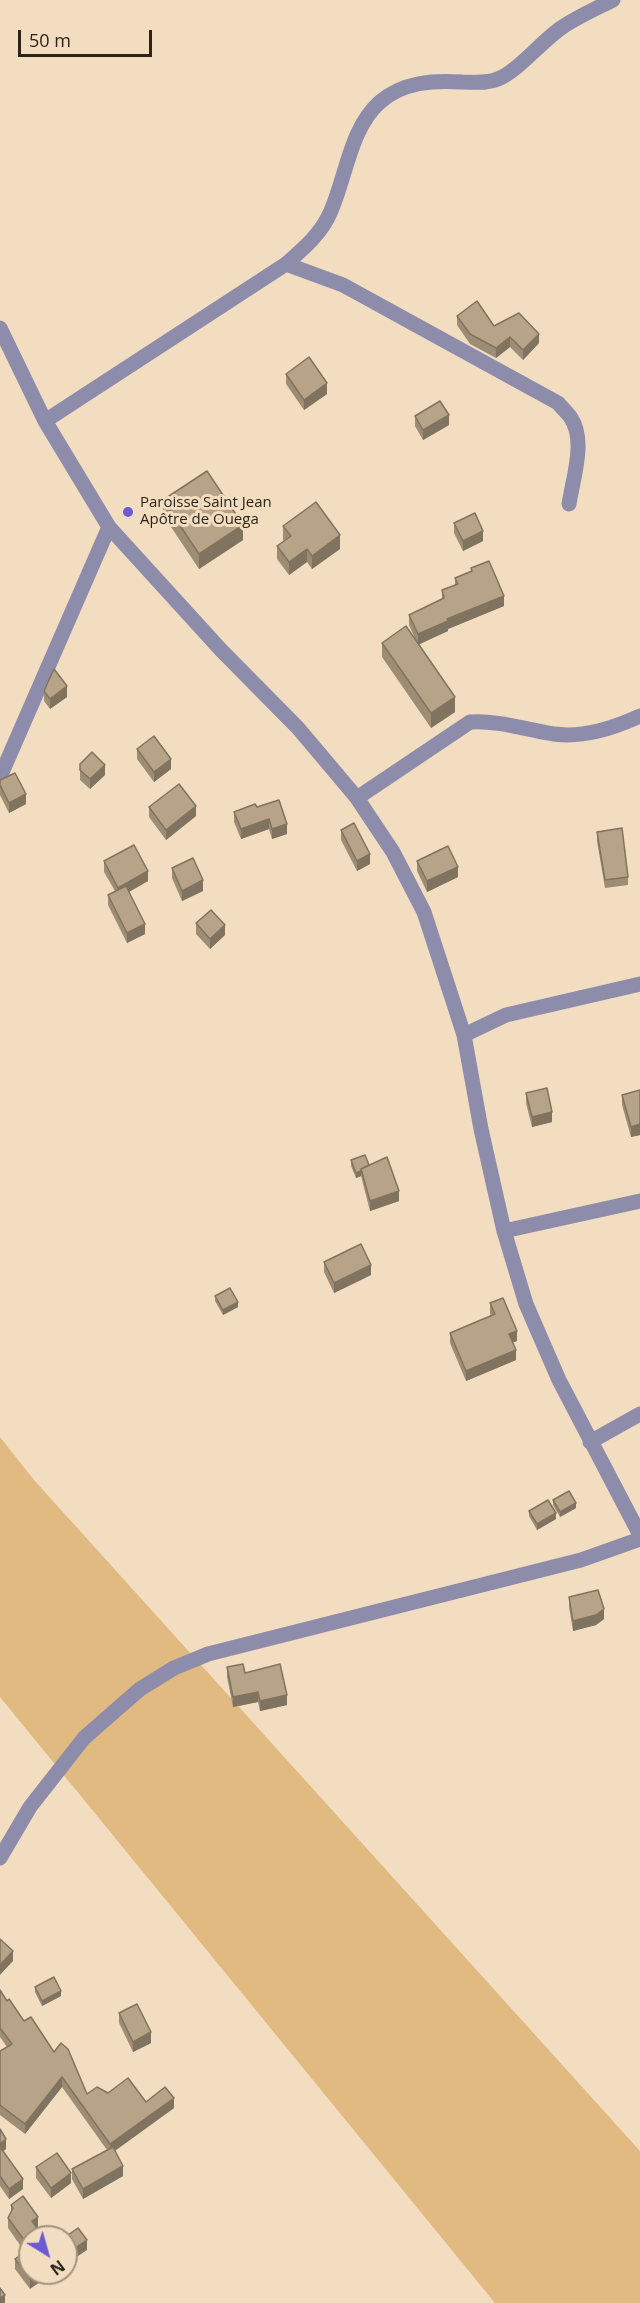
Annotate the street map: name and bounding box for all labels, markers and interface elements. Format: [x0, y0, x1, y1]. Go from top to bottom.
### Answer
scale bar [21, 18, 154, 56]
text: 50 m [29, 28, 71, 52]
place label: Paroisse Saint Jean Apôtre de Ouega [140, 494, 272, 529]
marker: Paroisse Saint Jean Apôtre de Ouega [121, 505, 135, 519]
north arrow [18, 2225, 78, 2285]
text: N [46, 2255, 69, 2280]

